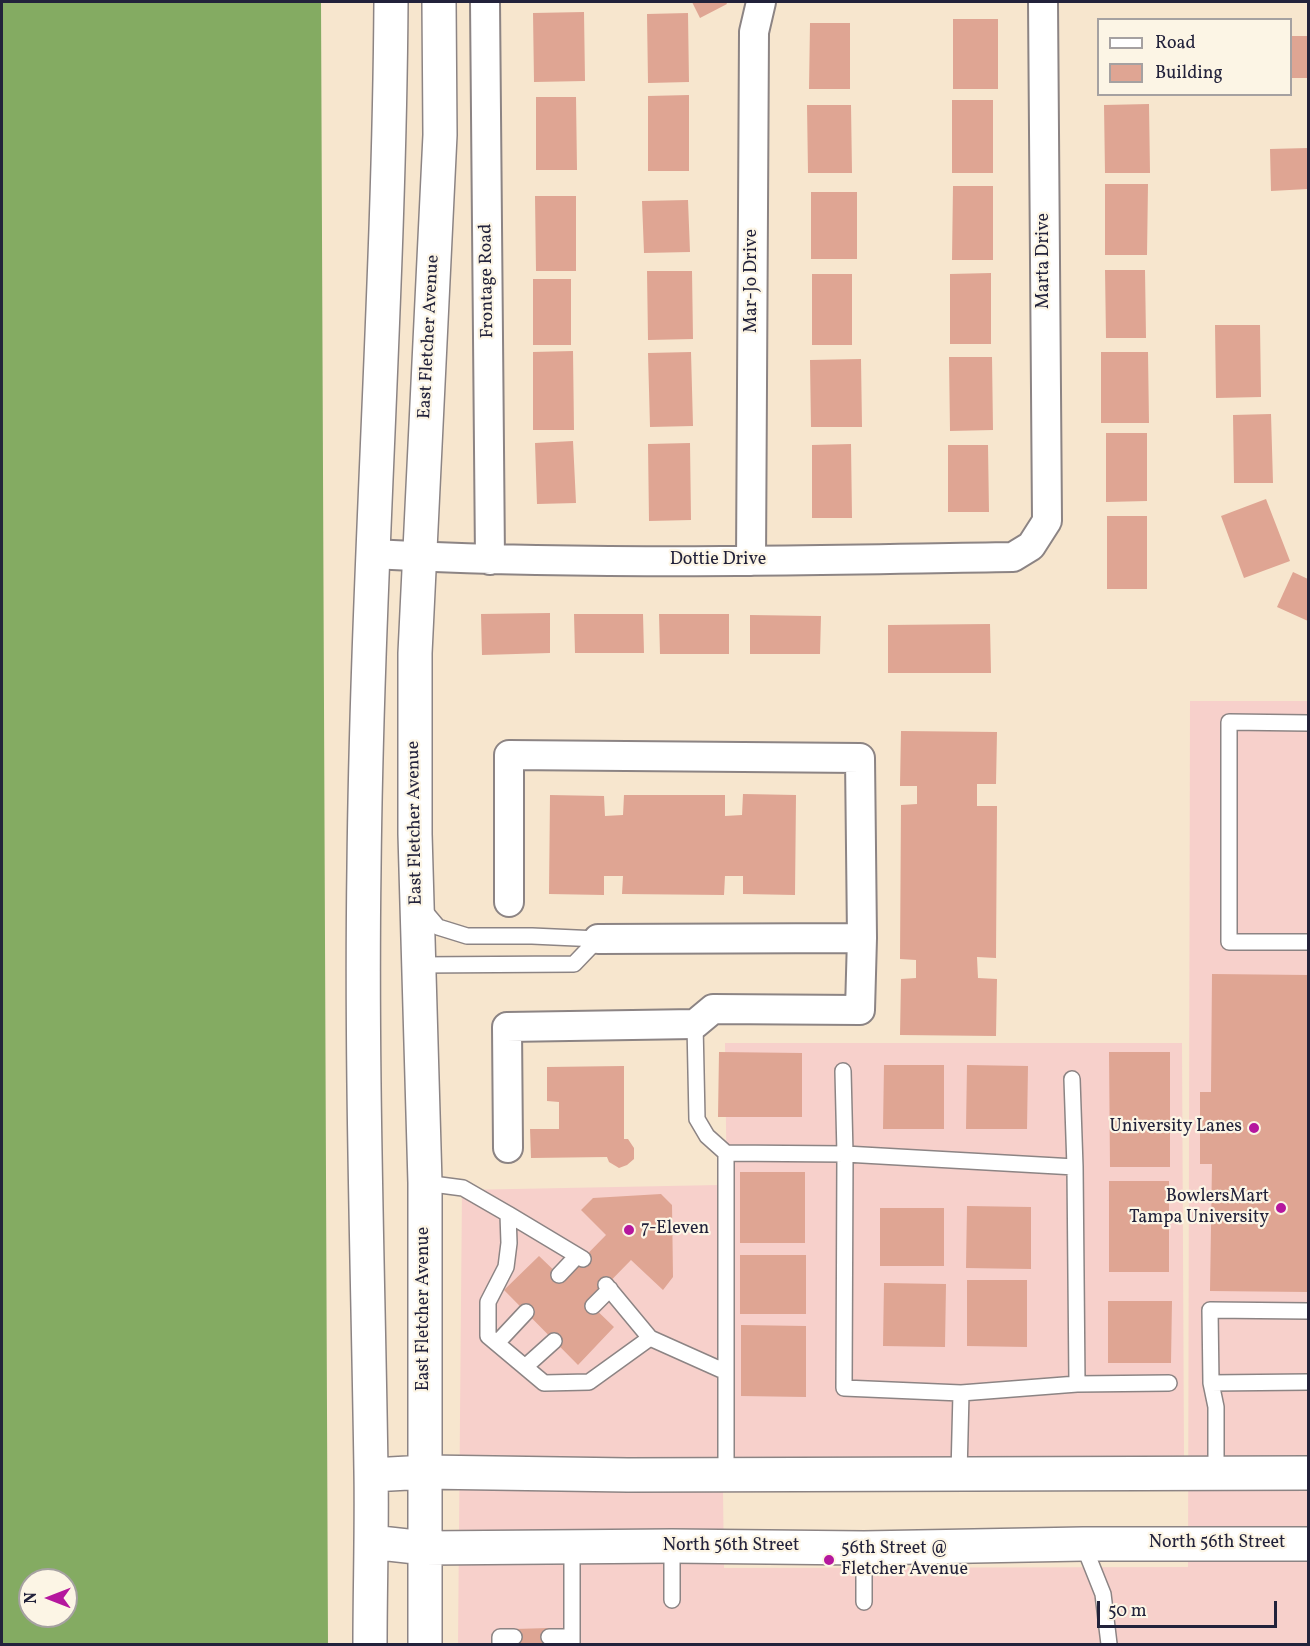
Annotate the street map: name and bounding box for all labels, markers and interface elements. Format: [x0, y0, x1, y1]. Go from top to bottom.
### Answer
legend [1097, 18, 1292, 96]
text: Road [1155, 31, 1196, 56]
text: Building [1155, 61, 1223, 86]
street label: Marta Drive [1034, 213, 1056, 309]
street label: Frontage Road [476, 223, 500, 339]
street label: Mar-Jo Drive [742, 229, 764, 333]
street label: East Fletcher Avenue [415, 254, 445, 420]
street label: Dottie Drive [670, 550, 766, 572]
street label: East Fletcher Avenue [404, 741, 428, 905]
place label: University Lanes [1109, 1117, 1242, 1139]
marker: University Lanes [1247, 1121, 1261, 1135]
place label: BowlersMart Tampa University [1129, 1187, 1269, 1230]
marker: BowlersMart Tampa University [1274, 1201, 1288, 1215]
place label: 7-Eleven [641, 1219, 709, 1241]
marker: 7-Eleven [622, 1223, 636, 1237]
street label: East Fletcher Avenue [414, 1227, 436, 1391]
street label: North 56th Street [1149, 1533, 1285, 1555]
street label: North 56th Street [663, 1536, 799, 1558]
place label: 56th Street @ Fletcher Avenue [841, 1539, 968, 1582]
marker: 56th Street @ Fletcher Avenue [822, 1553, 836, 1567]
north arrow [18, 1568, 78, 1628]
scale bar [1100, 1589, 1280, 1627]
text: N [21, 1592, 43, 1604]
text: 50 m [1108, 1599, 1147, 1624]

